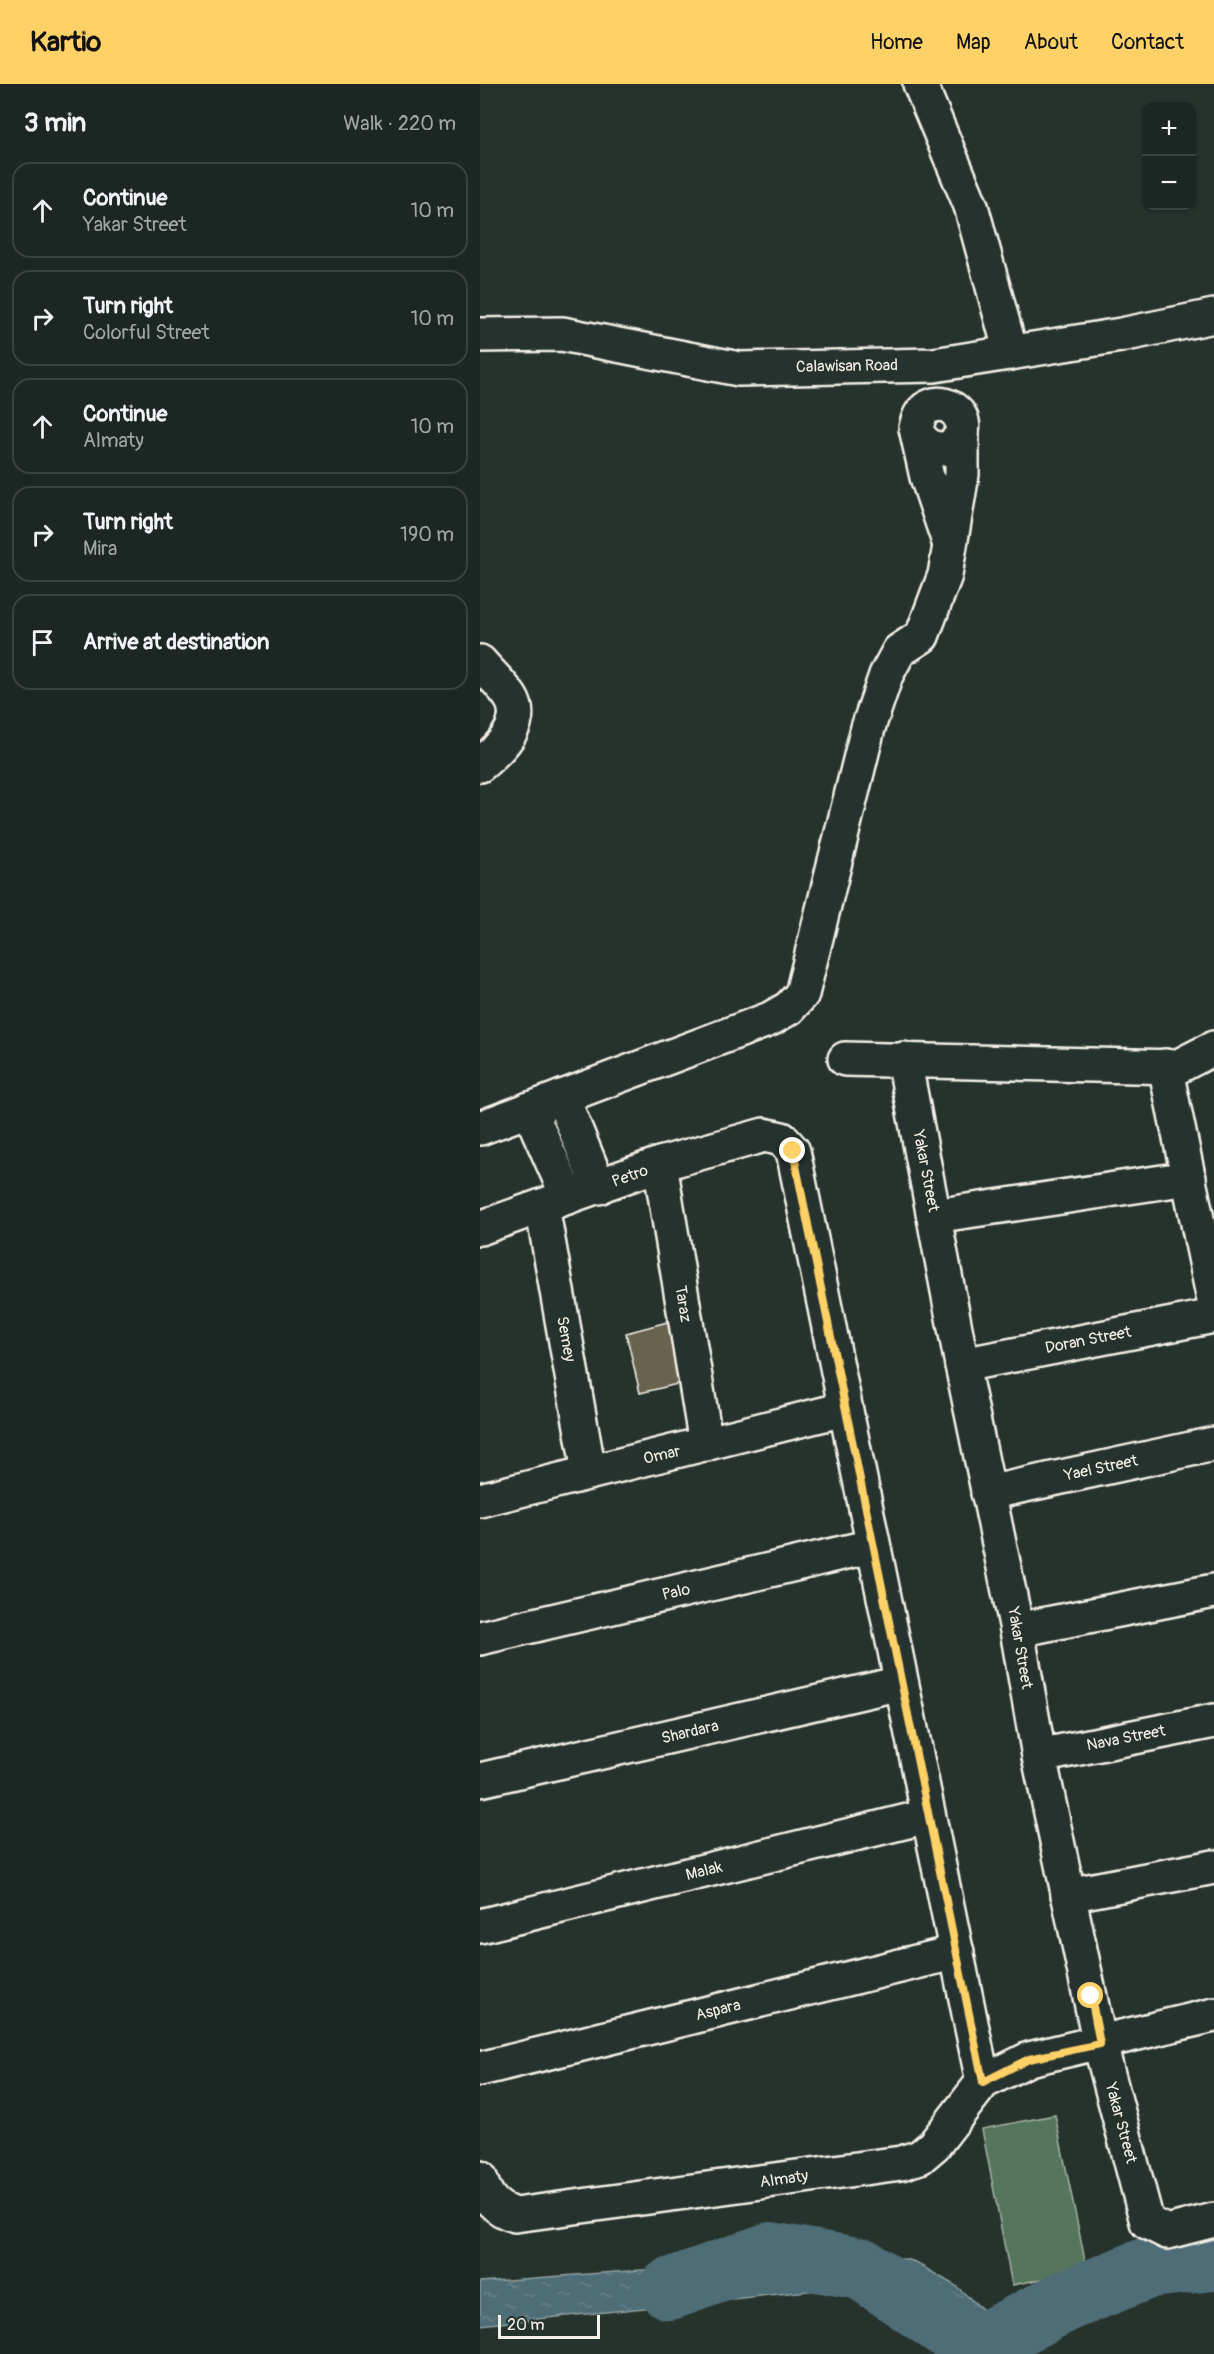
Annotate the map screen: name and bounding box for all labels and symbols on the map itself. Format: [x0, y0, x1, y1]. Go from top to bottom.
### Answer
street label: Calawisan Road [796, 355, 898, 377]
street label: Yakar Street [908, 1127, 944, 1214]
route end [779, 1137, 805, 1163]
street label: Petro [609, 1160, 651, 1192]
street label: Taraz [670, 1284, 696, 1324]
street label: Semey [552, 1315, 580, 1364]
street label: Doran Street [1043, 1322, 1133, 1358]
street label: Omar [641, 1441, 683, 1469]
street label: Yael Street [1061, 1450, 1140, 1486]
street label: Palo [660, 1579, 692, 1605]
street label: Yakar Street [1003, 1605, 1037, 1691]
street label: Shardara [659, 1716, 721, 1748]
street label: Nava Street [1085, 1720, 1168, 1755]
street label: Malak [684, 1857, 725, 1885]
route start [1077, 1982, 1103, 2008]
street label: Aspara [693, 1995, 743, 2025]
street label: Yakar Street [1100, 2079, 1142, 2166]
street label: Almaty [759, 2166, 810, 2192]
scale bar [498, 2312, 600, 2340]

